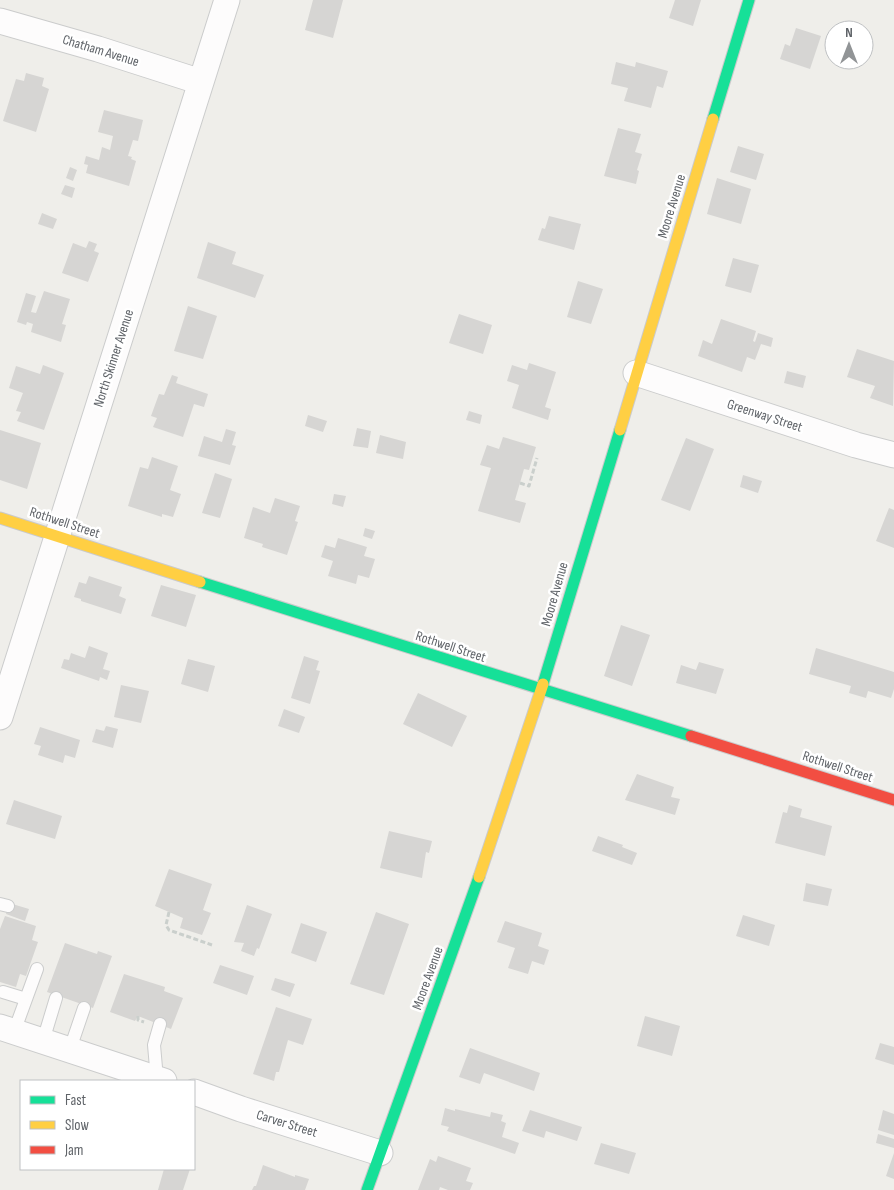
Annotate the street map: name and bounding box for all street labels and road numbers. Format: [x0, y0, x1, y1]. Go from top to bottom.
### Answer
street label: Chatham Avenue [60, 31, 141, 70]
street label: Moore Avenue [654, 172, 689, 240]
street label: North Skinner Avenue [90, 307, 137, 409]
street label: Greenway Street [725, 395, 805, 436]
street label: Rothwell Street [28, 503, 102, 542]
street label: Moore Avenue [537, 560, 572, 628]
street label: Rothwell Street [414, 627, 488, 666]
street label: Rothwell Street [801, 747, 875, 786]
street label: Moore Avenue [408, 944, 447, 1012]
street label: Carver Street [254, 1106, 319, 1141]

